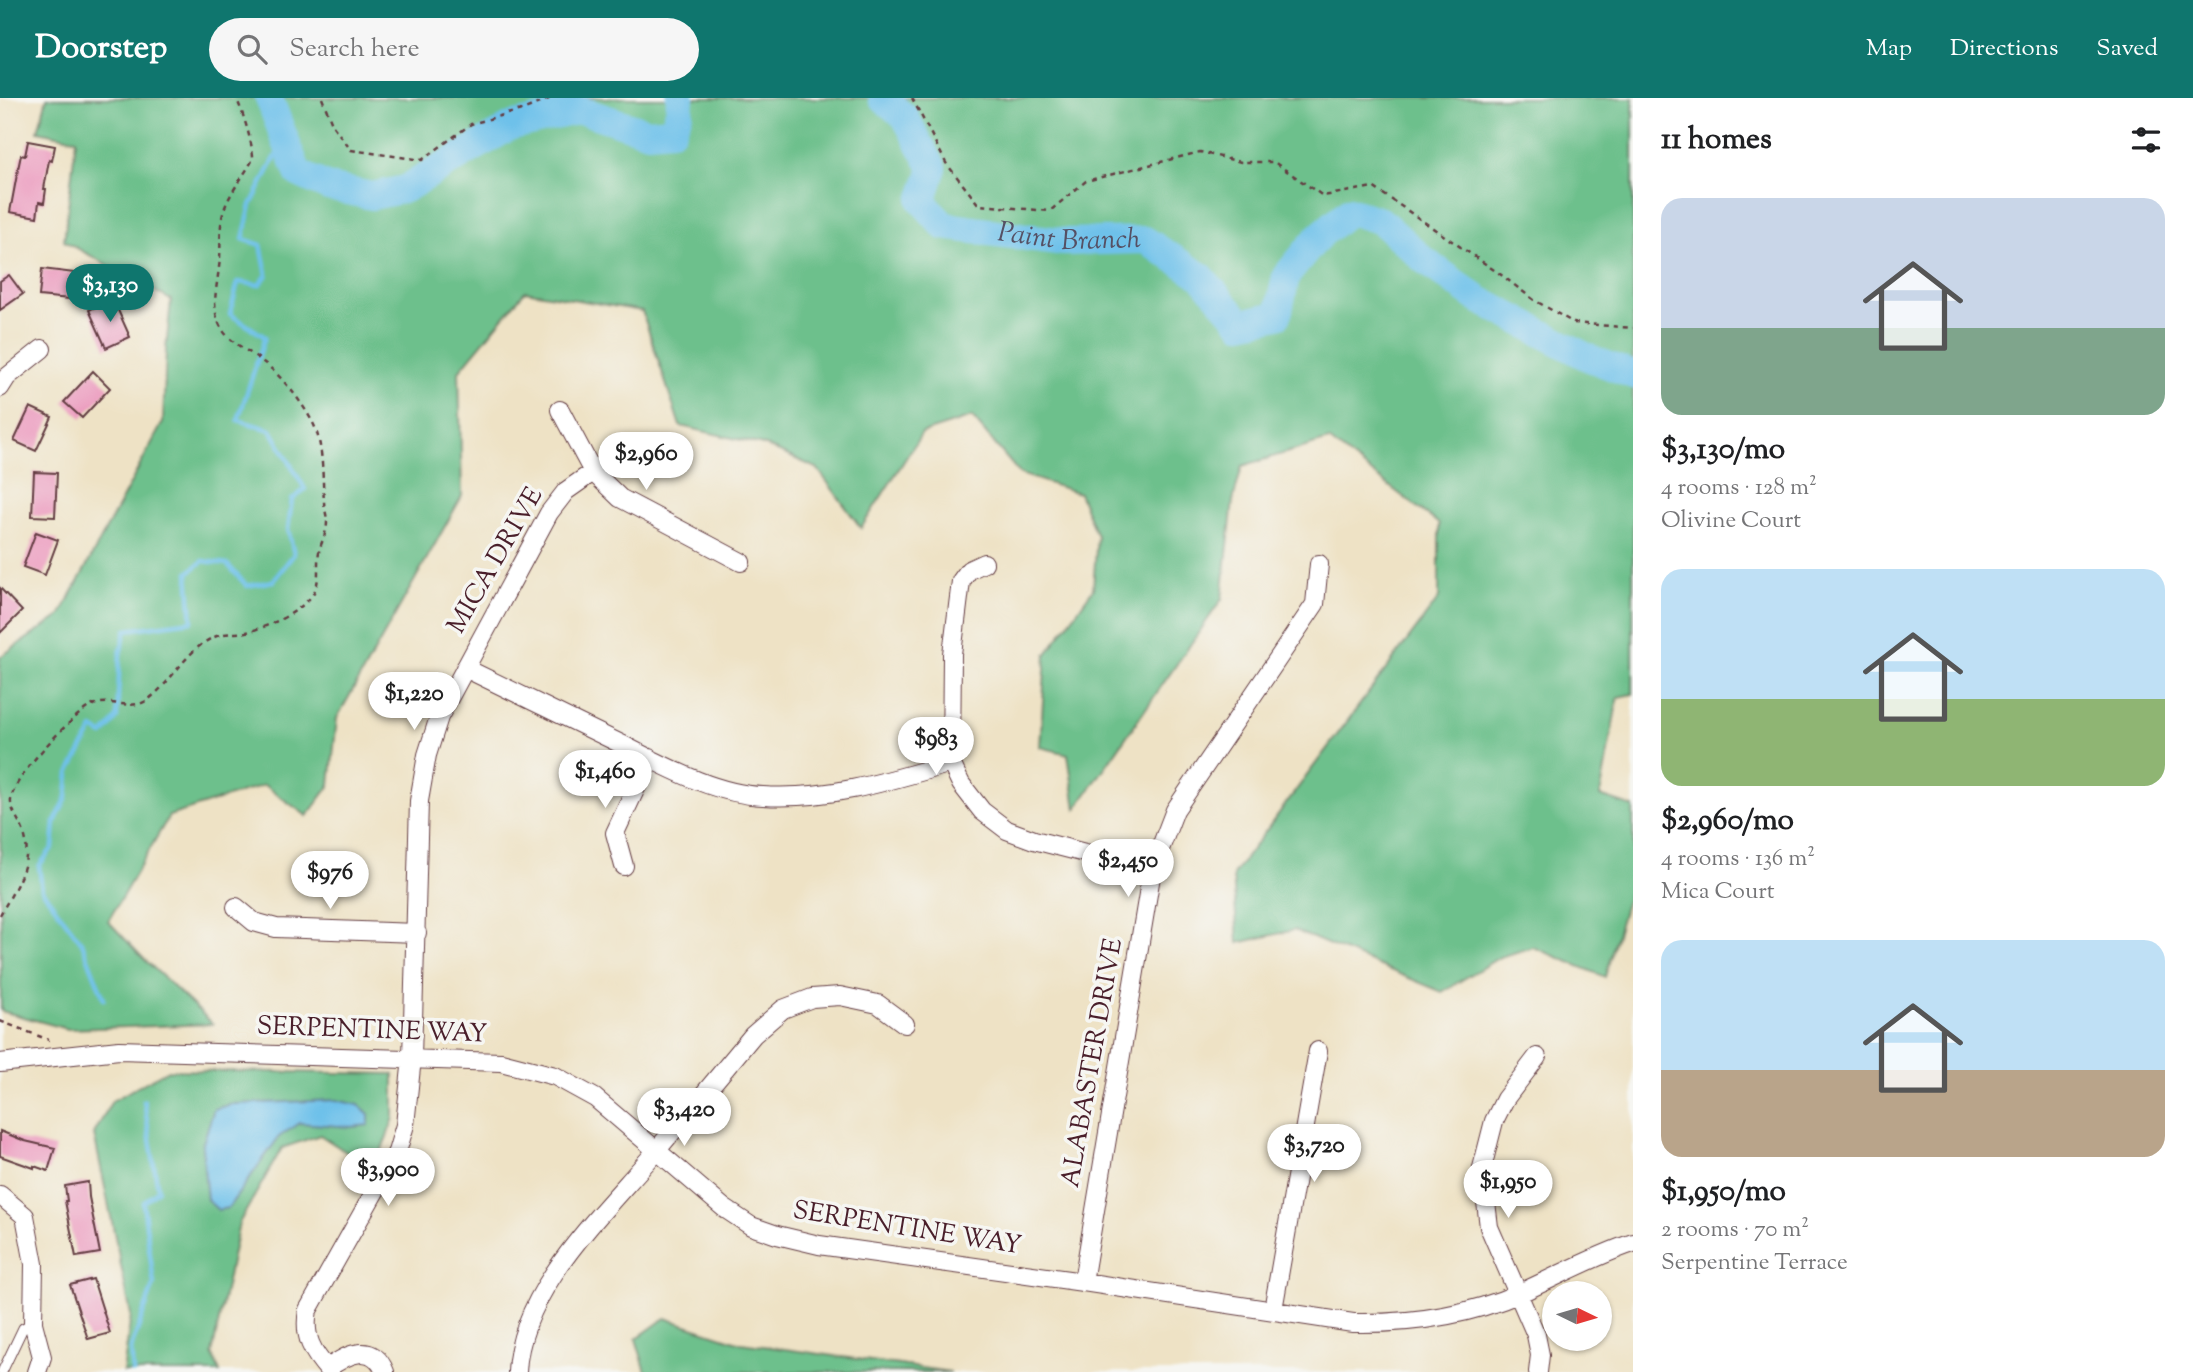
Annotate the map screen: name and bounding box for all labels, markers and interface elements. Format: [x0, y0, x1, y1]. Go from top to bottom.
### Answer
search box [209, 18, 699, 81]
text: Doorstep [35, 25, 167, 73]
icon: search [233, 30, 271, 68]
text: Search here [289, 31, 420, 68]
text: Map [1866, 32, 1912, 66]
text: Directions [1950, 32, 2058, 66]
text: Saved [2096, 32, 2158, 66]
text: 11 homes [1661, 119, 1772, 162]
icon: filters [2127, 121, 2165, 159]
water label: Paint Branch [995, 213, 1142, 262]
icon: home [1850, 243, 1976, 369]
pin: $3,130 [53, 264, 167, 324]
text: $3,130 [82, 270, 138, 303]
text: $3,130/mo [1661, 429, 1785, 472]
pin: $2,960 [589, 432, 703, 492]
text: $2,960 [614, 438, 678, 471]
text: 4 rooms · 128 m² [1661, 472, 1817, 505]
street label: MICA DRIVE [439, 481, 553, 641]
text: Olivine Court [1661, 505, 1801, 538]
icon: home [1850, 614, 1976, 740]
pin: $1,220 [357, 672, 471, 732]
text: $1,220 [384, 678, 444, 711]
pin: $983 [895, 718, 977, 777]
text: $983 [914, 723, 958, 756]
pin: $1,460 [548, 750, 662, 810]
text: $1,460 [575, 756, 635, 789]
text: $2,960/mo [1661, 800, 1794, 843]
pin: $2,450 [1071, 840, 1185, 899]
text: 4 rooms · 136 m² [1661, 843, 1815, 876]
text: $2,450 [1098, 845, 1158, 878]
pin: $976 [289, 852, 371, 911]
text: $976 [307, 857, 353, 890]
text: Mica Court [1661, 876, 1775, 909]
street label: ALABASTER DRIVE [1053, 935, 1133, 1191]
icon: home [1850, 985, 1976, 1111]
street label: SERPENTINE WAY [256, 1008, 488, 1054]
pin: $3,420 [627, 1088, 741, 1148]
text: $3,420 [653, 1094, 715, 1127]
pin: $3,720 [1257, 1124, 1371, 1184]
text: $3,720 [1283, 1130, 1345, 1163]
pin: $3,900 [331, 1148, 445, 1208]
text: $3,900 [357, 1154, 419, 1187]
pin: $1,950 [1451, 1160, 1565, 1220]
text: $1,950 [1480, 1166, 1536, 1199]
text: $1,950/mo [1661, 1171, 1786, 1214]
street label: SERPENTINE WAY [790, 1193, 1024, 1265]
text: 2 rooms · 70 m² [1661, 1214, 1809, 1247]
text: Serpentine Terrace [1661, 1247, 1848, 1280]
north arrow [1542, 1281, 1612, 1351]
map controls [1542, 1281, 1612, 1351]

